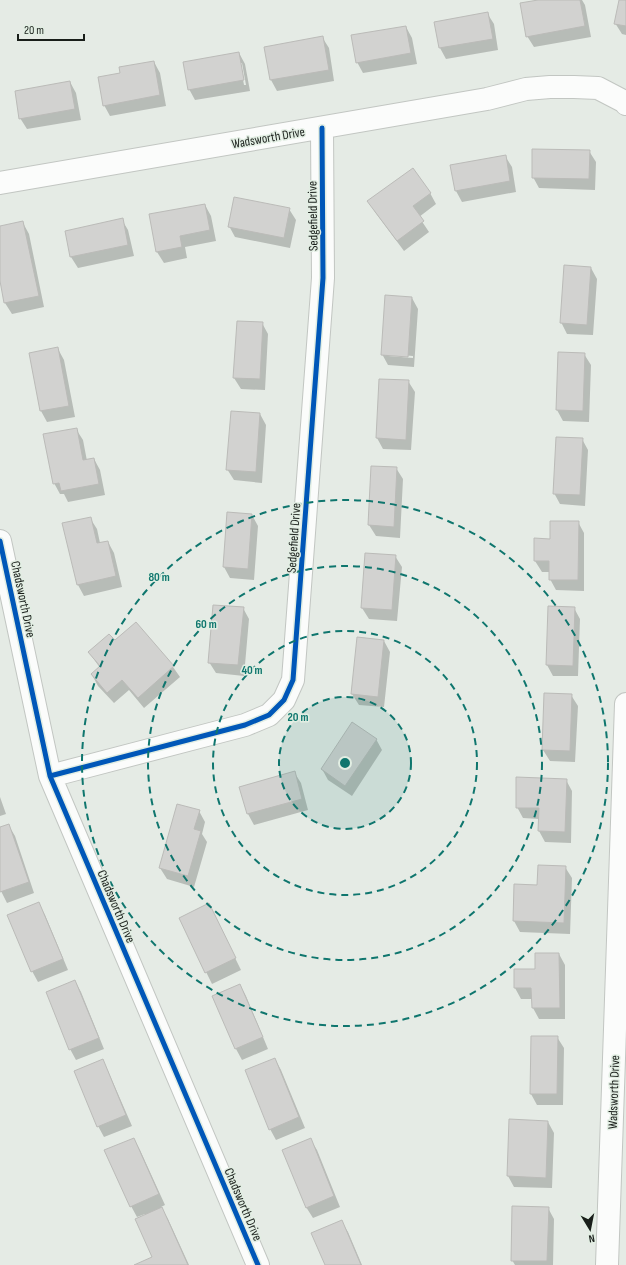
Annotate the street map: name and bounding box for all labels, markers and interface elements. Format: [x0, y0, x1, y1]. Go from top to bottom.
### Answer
scale bar [18, 16, 84, 42]
text: 20 m [24, 23, 44, 38]
street label: Wadsworth Drive [230, 124, 306, 152]
street label: Sedgefield Drive [304, 181, 322, 251]
street label: Sedgefield Drive [284, 503, 304, 574]
street label: Chadsworth Drive [7, 559, 39, 639]
text: 80 m [148, 570, 170, 585]
text: 60 m [195, 617, 217, 632]
text: 40 m [241, 663, 263, 678]
text: 20 m [288, 710, 308, 725]
centre of rings [338, 756, 352, 770]
street label: Chadsworth Drive [94, 867, 139, 945]
street label: Wadsworth Drive [605, 1055, 623, 1129]
street label: Chadsworth Drive [221, 1165, 266, 1243]
north arrow [570, 1209, 610, 1249]
text: N [588, 1231, 596, 1245]

